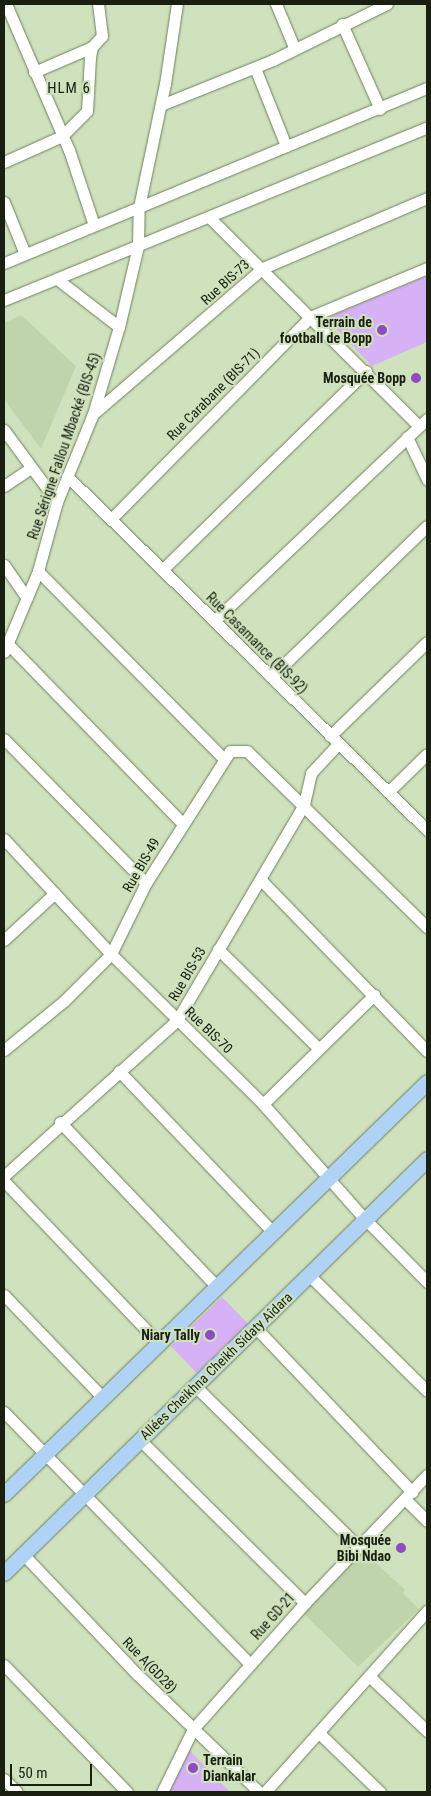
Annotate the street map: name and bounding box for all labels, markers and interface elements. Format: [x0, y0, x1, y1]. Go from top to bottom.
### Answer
district label: HLM 6 [47, 80, 91, 98]
street label: Rue BIS-73 [197, 256, 253, 308]
place label: Terrain de football de Bopp [280, 314, 372, 347]
marker: Terrain de football de Bopp [376, 324, 388, 336]
street label: Rue Carabane (BIS-71) [163, 344, 263, 444]
street label: Rue Sérigne Fallou Mbacké (BIS-45) [24, 350, 104, 542]
place label: Mosquée Bopp [323, 370, 406, 386]
marker: Mosquée Bopp [410, 372, 422, 384]
street label: Rue Casamance (BIS-92) [203, 589, 311, 697]
street label: Rue BIS-49 [119, 835, 163, 895]
street label: Rue BIS-53 [165, 944, 209, 1004]
street label: Rue BIS-70 [182, 1003, 236, 1057]
street label: Allées Cheikhna Cheikh Sidaty Aîdara [136, 1289, 296, 1443]
place label: Niary Tally [141, 1327, 200, 1343]
marker: Niary Tally [204, 1329, 216, 1341]
place label: Mosquée Bibi Ndao [337, 1532, 391, 1564]
marker: Mosquée Bibi Ndao [395, 1542, 407, 1554]
street label: Rue GD-21 [248, 1589, 298, 1643]
street label: Rue A(GD28) [119, 1634, 181, 1696]
place label: Terrain Diankalar [203, 1752, 256, 1784]
scale bar [12, 1754, 95, 1786]
marker: Terrain Diankalar [187, 1762, 199, 1774]
text: 50 m [18, 1764, 48, 1782]

